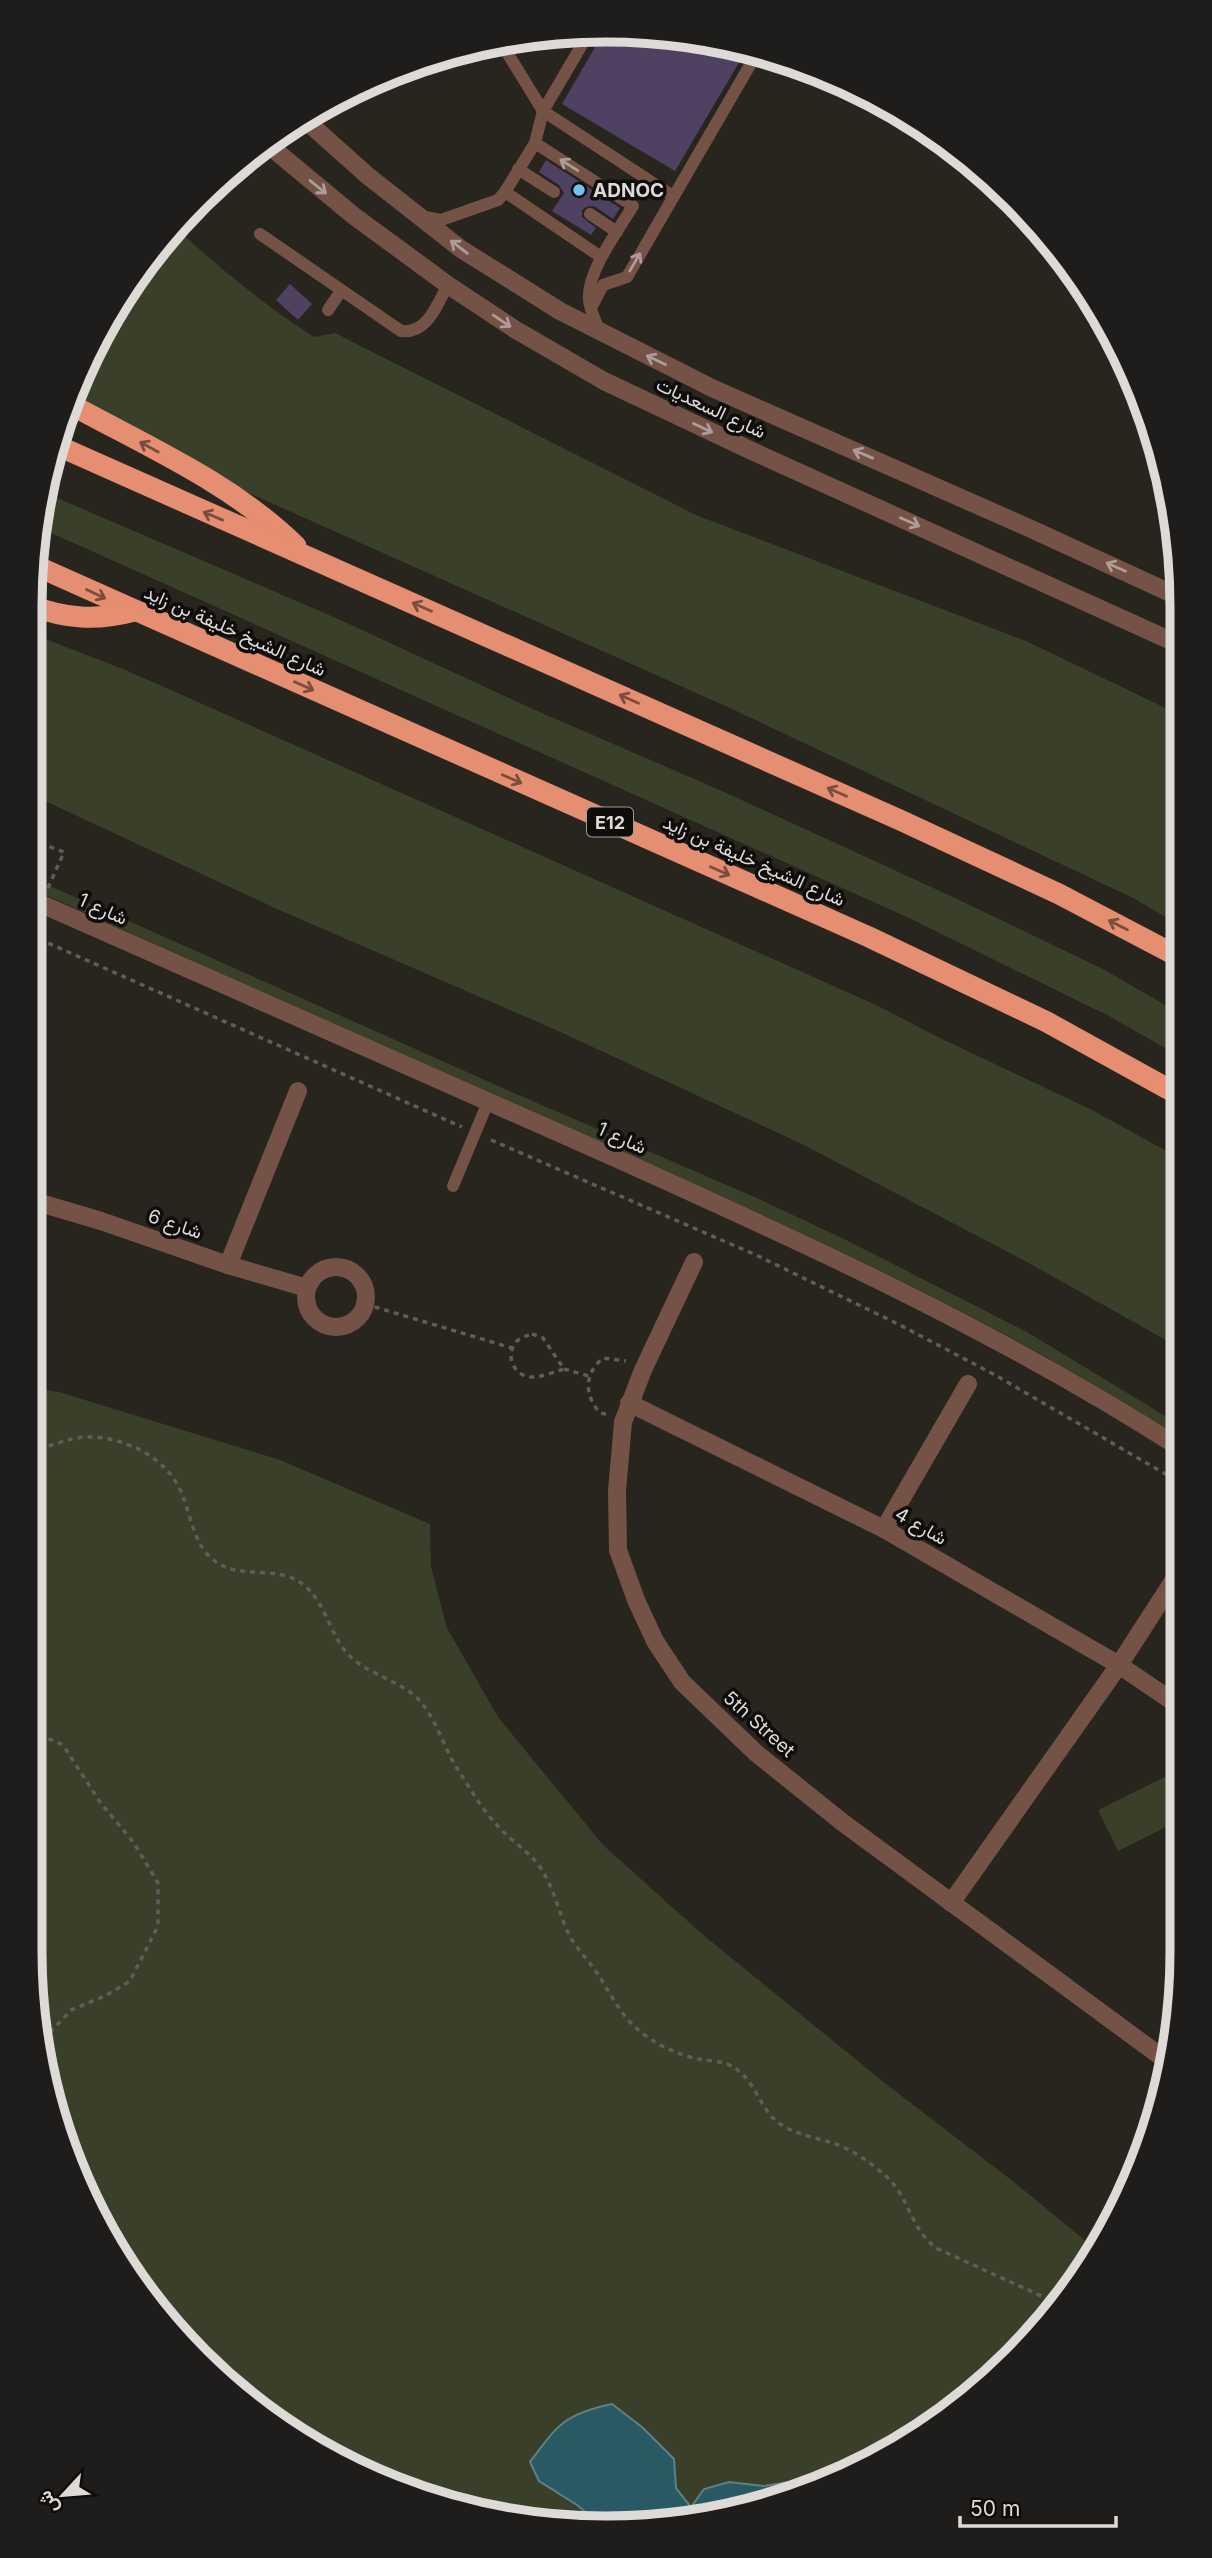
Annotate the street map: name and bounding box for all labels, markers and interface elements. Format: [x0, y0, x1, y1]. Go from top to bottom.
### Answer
one-way arrow [560, 158, 579, 173]
place label: ADNOC [593, 179, 664, 202]
one-way arrow [309, 180, 327, 195]
marker: ADNOC [571, 182, 587, 198]
one-way arrow [450, 240, 469, 255]
one-way arrow [628, 253, 642, 273]
one-way arrow [492, 314, 511, 328]
one-way arrow [646, 353, 667, 367]
street label: شارع السعديات [652, 373, 769, 444]
one-way arrow [691, 422, 713, 435]
one-way arrow [139, 440, 160, 454]
one-way arrow [853, 447, 875, 460]
one-way arrow [203, 508, 224, 521]
one-way arrow [899, 516, 920, 529]
one-way arrow [1106, 560, 1127, 573]
street label: شارع الشيخ خليفة بن زايد [140, 581, 329, 683]
one-way arrow [85, 588, 106, 601]
one-way arrow [411, 600, 433, 613]
one-way arrow [292, 680, 314, 693]
one-way arrow [619, 692, 641, 705]
one-way arrow [500, 773, 522, 786]
one-way arrow [827, 785, 849, 798]
road number: E12 [587, 808, 633, 836]
street label: شارع الشيخ خليفة بن زايد [659, 811, 848, 913]
one-way arrow [708, 865, 730, 878]
street label: شارع 1 [74, 888, 131, 931]
one-way arrow [1108, 917, 1129, 931]
street label: شارع 1 [593, 1117, 650, 1160]
street label: شارع 6 [145, 1204, 205, 1245]
street label: شارع 4 [891, 1502, 951, 1551]
street label: 5th Street [719, 1686, 799, 1762]
north arrow [28, 2460, 98, 2530]
scale bar [960, 2484, 1116, 2528]
text: ش [33, 2487, 64, 2518]
text: 50 m [970, 2496, 1020, 2521]

